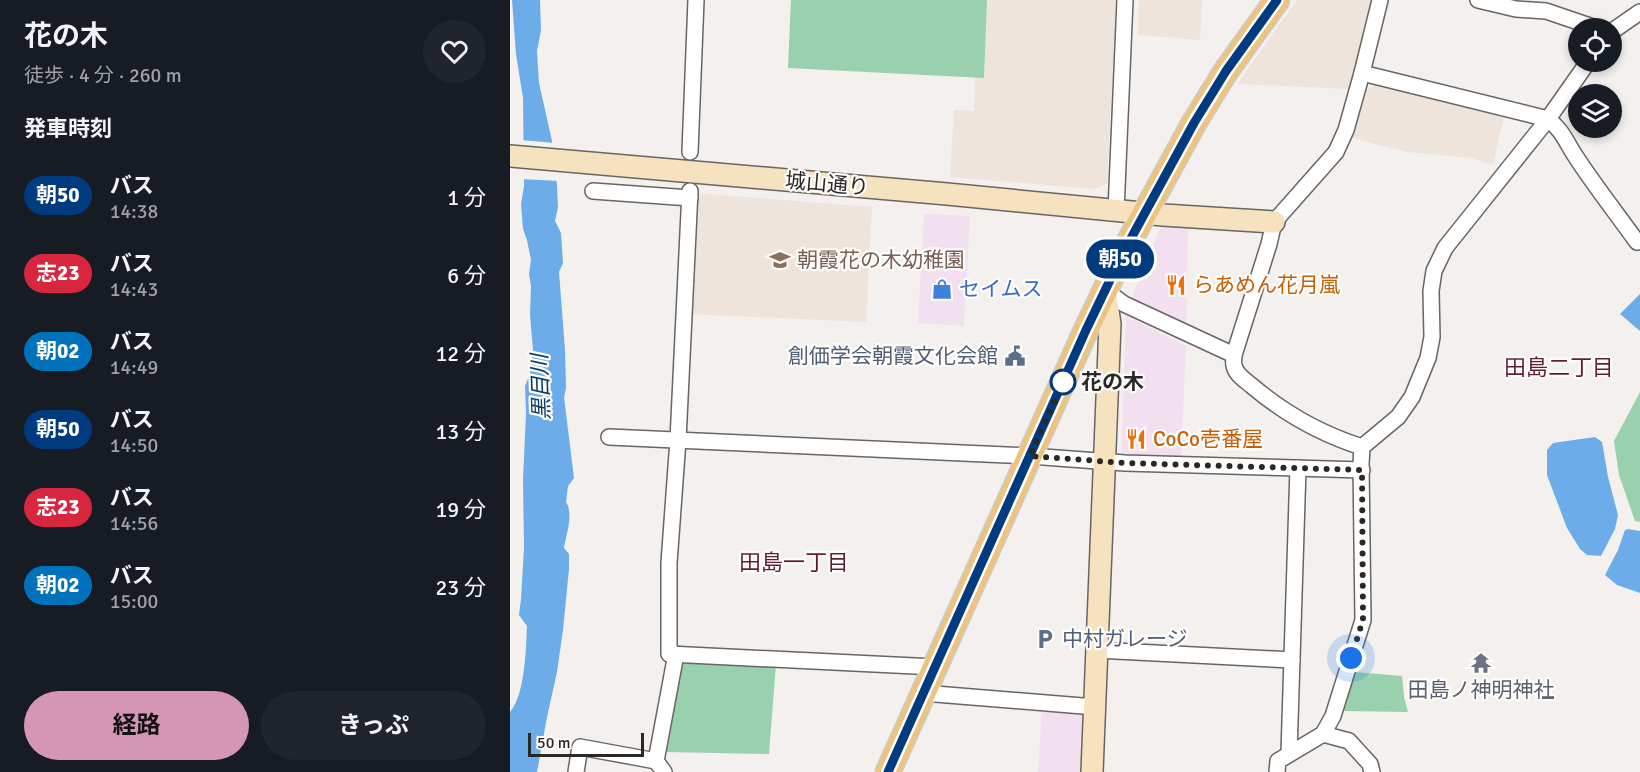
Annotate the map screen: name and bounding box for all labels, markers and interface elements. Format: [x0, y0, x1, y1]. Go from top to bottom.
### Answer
map controls [1568, 18, 1622, 138]
button: locate [1568, 18, 1622, 72]
text: 花の木 [24, 19, 108, 53]
button: heart [423, 20, 486, 83]
text: 徒歩 · 4 分 · 260 m [24, 63, 182, 88]
button: layers [1568, 84, 1622, 138]
text: 発車時刻 [24, 115, 112, 142]
street label: 城山通り [784, 167, 870, 201]
text: バス [110, 172, 154, 199]
text: 朝50 [36, 182, 80, 208]
text: 1 分 [447, 184, 486, 211]
text: 14:38 [110, 199, 158, 224]
line badge: 朝50 [1086, 240, 1154, 278]
text: 朝50 [1098, 246, 1142, 272]
place label: 朝霞花の木幼稚園 [797, 247, 965, 273]
school or university icon: 朝霞花の木幼稚園 [768, 248, 792, 272]
text: バス [110, 250, 154, 277]
text: 志23 [36, 260, 80, 286]
text: 6 分 [447, 262, 486, 289]
place label: らあめん花月嵐 [1193, 272, 1340, 298]
restaurant icon: らあめん花月嵐 [1164, 273, 1188, 297]
place label: セイムス [959, 276, 1043, 302]
text: 14:43 [110, 277, 158, 302]
shop icon: セイムス [930, 277, 954, 301]
text: バス [110, 328, 154, 355]
text: 朝02 [36, 338, 80, 364]
text: 12 分 [435, 340, 486, 367]
place label: 創価学会朝霞文化会館 [788, 343, 998, 369]
public building icon: 創価学会朝霞文化会館 [1003, 344, 1027, 368]
water label: 黒目川 [526, 352, 555, 420]
district label: 田島二丁目 [1504, 354, 1614, 381]
text: 14:49 [110, 355, 158, 380]
marker: 花の木 [1050, 369, 1076, 395]
place label: 花の木 [1081, 369, 1144, 395]
text: バス [110, 406, 154, 433]
text: 朝50 [36, 416, 80, 442]
text: 13 分 [435, 418, 486, 445]
place label: CoCo壱番屋 [1153, 426, 1263, 452]
restaurant icon: CoCo壱番屋 [1124, 427, 1148, 451]
text: 14:50 [110, 433, 158, 458]
text: バス [110, 484, 154, 511]
text: 志23 [36, 494, 80, 520]
text: 19 分 [435, 496, 486, 523]
text: 14:56 [110, 511, 158, 536]
district label: 田島一丁目 [739, 549, 849, 576]
text: バス [110, 562, 154, 589]
text: 朝02 [36, 572, 80, 598]
text: 23 分 [435, 574, 486, 601]
text: 15:00 [110, 589, 158, 614]
place label: 中村ガレージ [1062, 626, 1188, 652]
parking icon: 中村ガレージ [1033, 627, 1057, 651]
your location [1336, 643, 1366, 673]
temple icon: 田島ノ神明神社 [1469, 651, 1493, 675]
place label: 田島ノ神明神社 [1408, 677, 1555, 703]
button: 経路 [24, 691, 249, 760]
button: きっぷ [261, 691, 486, 760]
scale bar [528, 730, 644, 758]
text: 50 m [537, 733, 571, 753]

